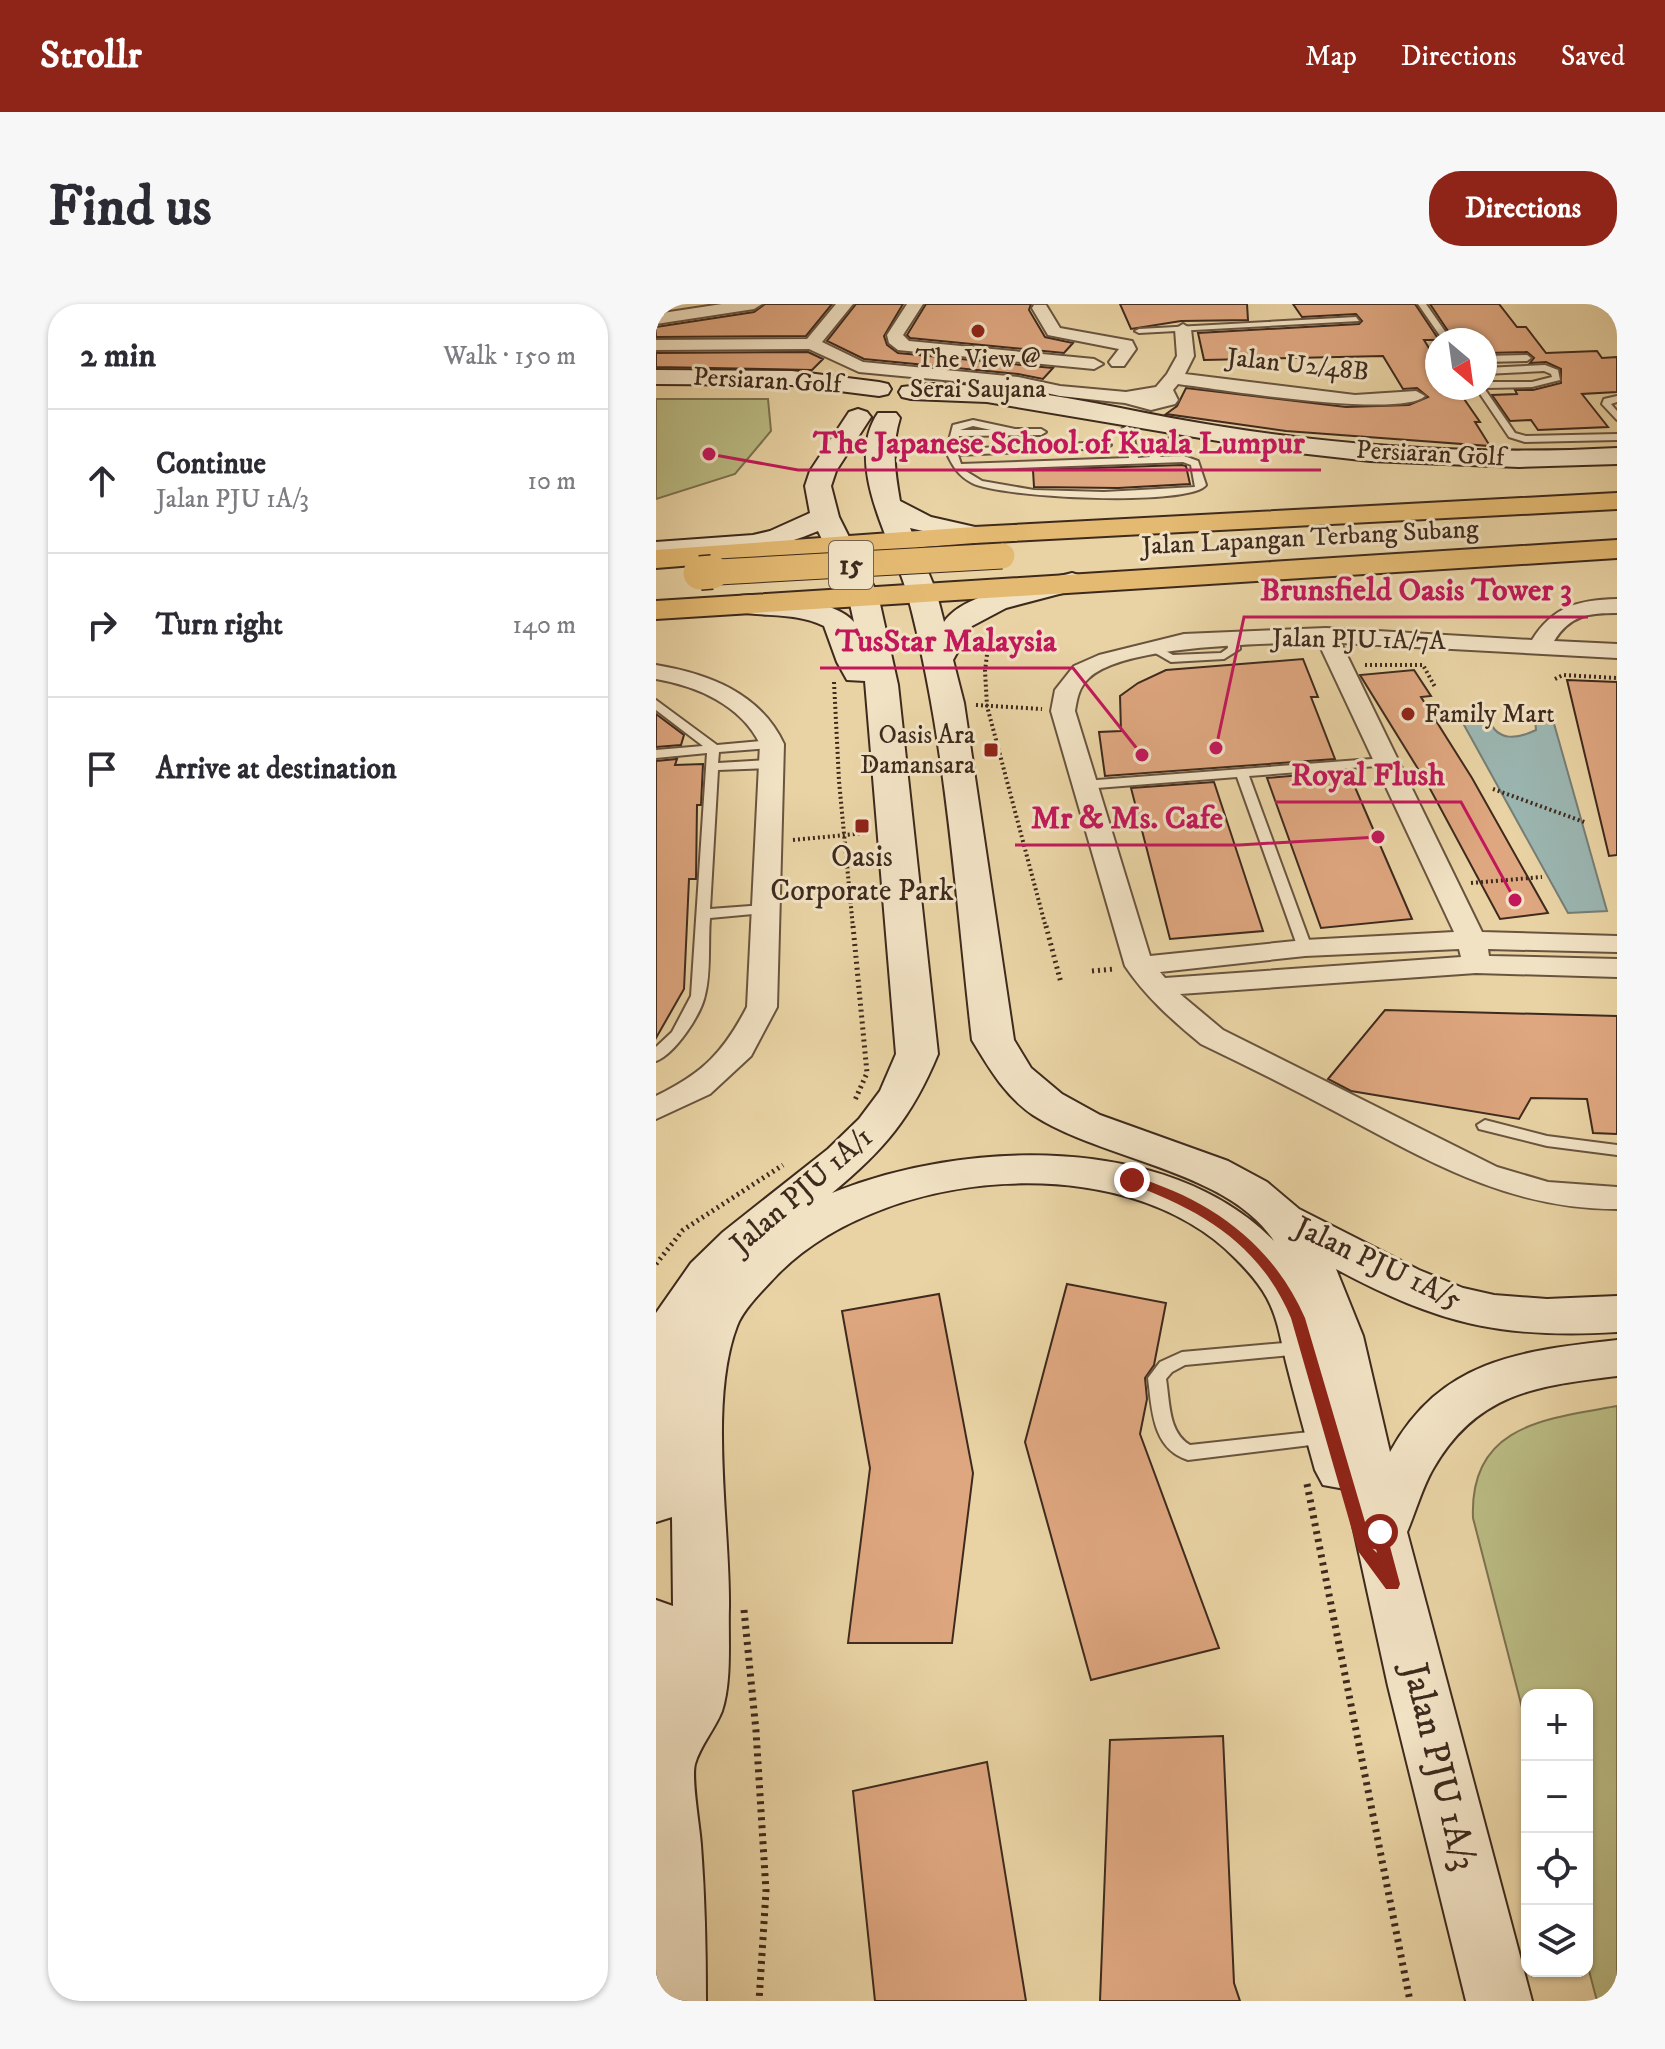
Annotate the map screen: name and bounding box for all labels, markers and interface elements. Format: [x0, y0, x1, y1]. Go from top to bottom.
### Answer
text: Strollr [40, 32, 142, 80]
text: Map [1305, 39, 1357, 74]
text: Directions [1401, 39, 1517, 74]
text: Saved [1561, 39, 1625, 74]
button: Directions [1429, 171, 1617, 246]
text: Find us [48, 173, 212, 243]
marker: The View @ Serai Saujana [969, 322, 987, 340]
north arrow [1425, 328, 1497, 400]
text: 2 min [80, 335, 156, 377]
text: Walk · 150 m [443, 340, 576, 373]
street label: Jalan U2/48B [1223, 341, 1371, 389]
place label: The View @ Serai Saujana [910, 343, 1046, 406]
street label: Persiaran Golf [692, 361, 846, 402]
callout: The Japanese School of Kuala Lumpur [798, 414, 1321, 470]
text: The Japanese School of Kuala Lumpur [812, 424, 1306, 464]
street label: Persiaran Golf [1355, 434, 1509, 475]
text: Continue [156, 446, 266, 483]
icon: ahead [80, 459, 124, 503]
text: 10 m [527, 465, 576, 498]
text: Jalan PJU 1A/3 [156, 483, 309, 516]
street label: Jalan Lapangan Terbang Subang [1139, 513, 1480, 563]
road number: 15 [829, 541, 873, 589]
callout: Brunsfield Oasis Tower 3 [1244, 561, 1588, 617]
text: Brunsfield Oasis Tower 3 [1260, 571, 1572, 611]
icon: right [80, 603, 124, 647]
text: Turn right [156, 607, 283, 644]
text: 140 m [512, 609, 576, 642]
callout: TusStar Malaysia [820, 612, 1073, 668]
text: TusStar Malaysia [835, 622, 1057, 662]
street label: Jalan PJU 1A/7A [1270, 622, 1447, 658]
place label: Family Mart [1424, 698, 1555, 731]
marker: Family Mart [1399, 705, 1417, 723]
place label: Oasis Ara Damansara [860, 719, 975, 782]
marker: Oasis Ara Damansara [982, 741, 1000, 759]
callout: Royal Flush [1275, 746, 1461, 802]
icon: arrive [80, 747, 124, 791]
text: Arrive at destination [156, 751, 397, 788]
text: Royal Flush [1291, 756, 1445, 796]
callout: Mr & Ms. Cafe [1015, 789, 1239, 845]
text: Mr & Ms. Cafe [1031, 799, 1223, 839]
marker: Oasis Corporate Park [853, 817, 871, 835]
place label: Oasis Corporate Park [770, 839, 954, 910]
street label: Jalan PJU 1A/1 [721, 1119, 881, 1265]
route end [1114, 1162, 1150, 1198]
street label: Jalan PJU 1A/5 [1286, 1208, 1468, 1319]
route start [1362, 1514, 1398, 1550]
street label: Jalan PJU 1A/3 [1391, 1656, 1486, 1875]
map controls [1521, 1689, 1593, 1977]
button: + [1521, 1689, 1593, 1761]
button: − [1521, 1761, 1593, 1833]
button: locate [1521, 1833, 1593, 1905]
button: layers [1521, 1905, 1593, 1977]

